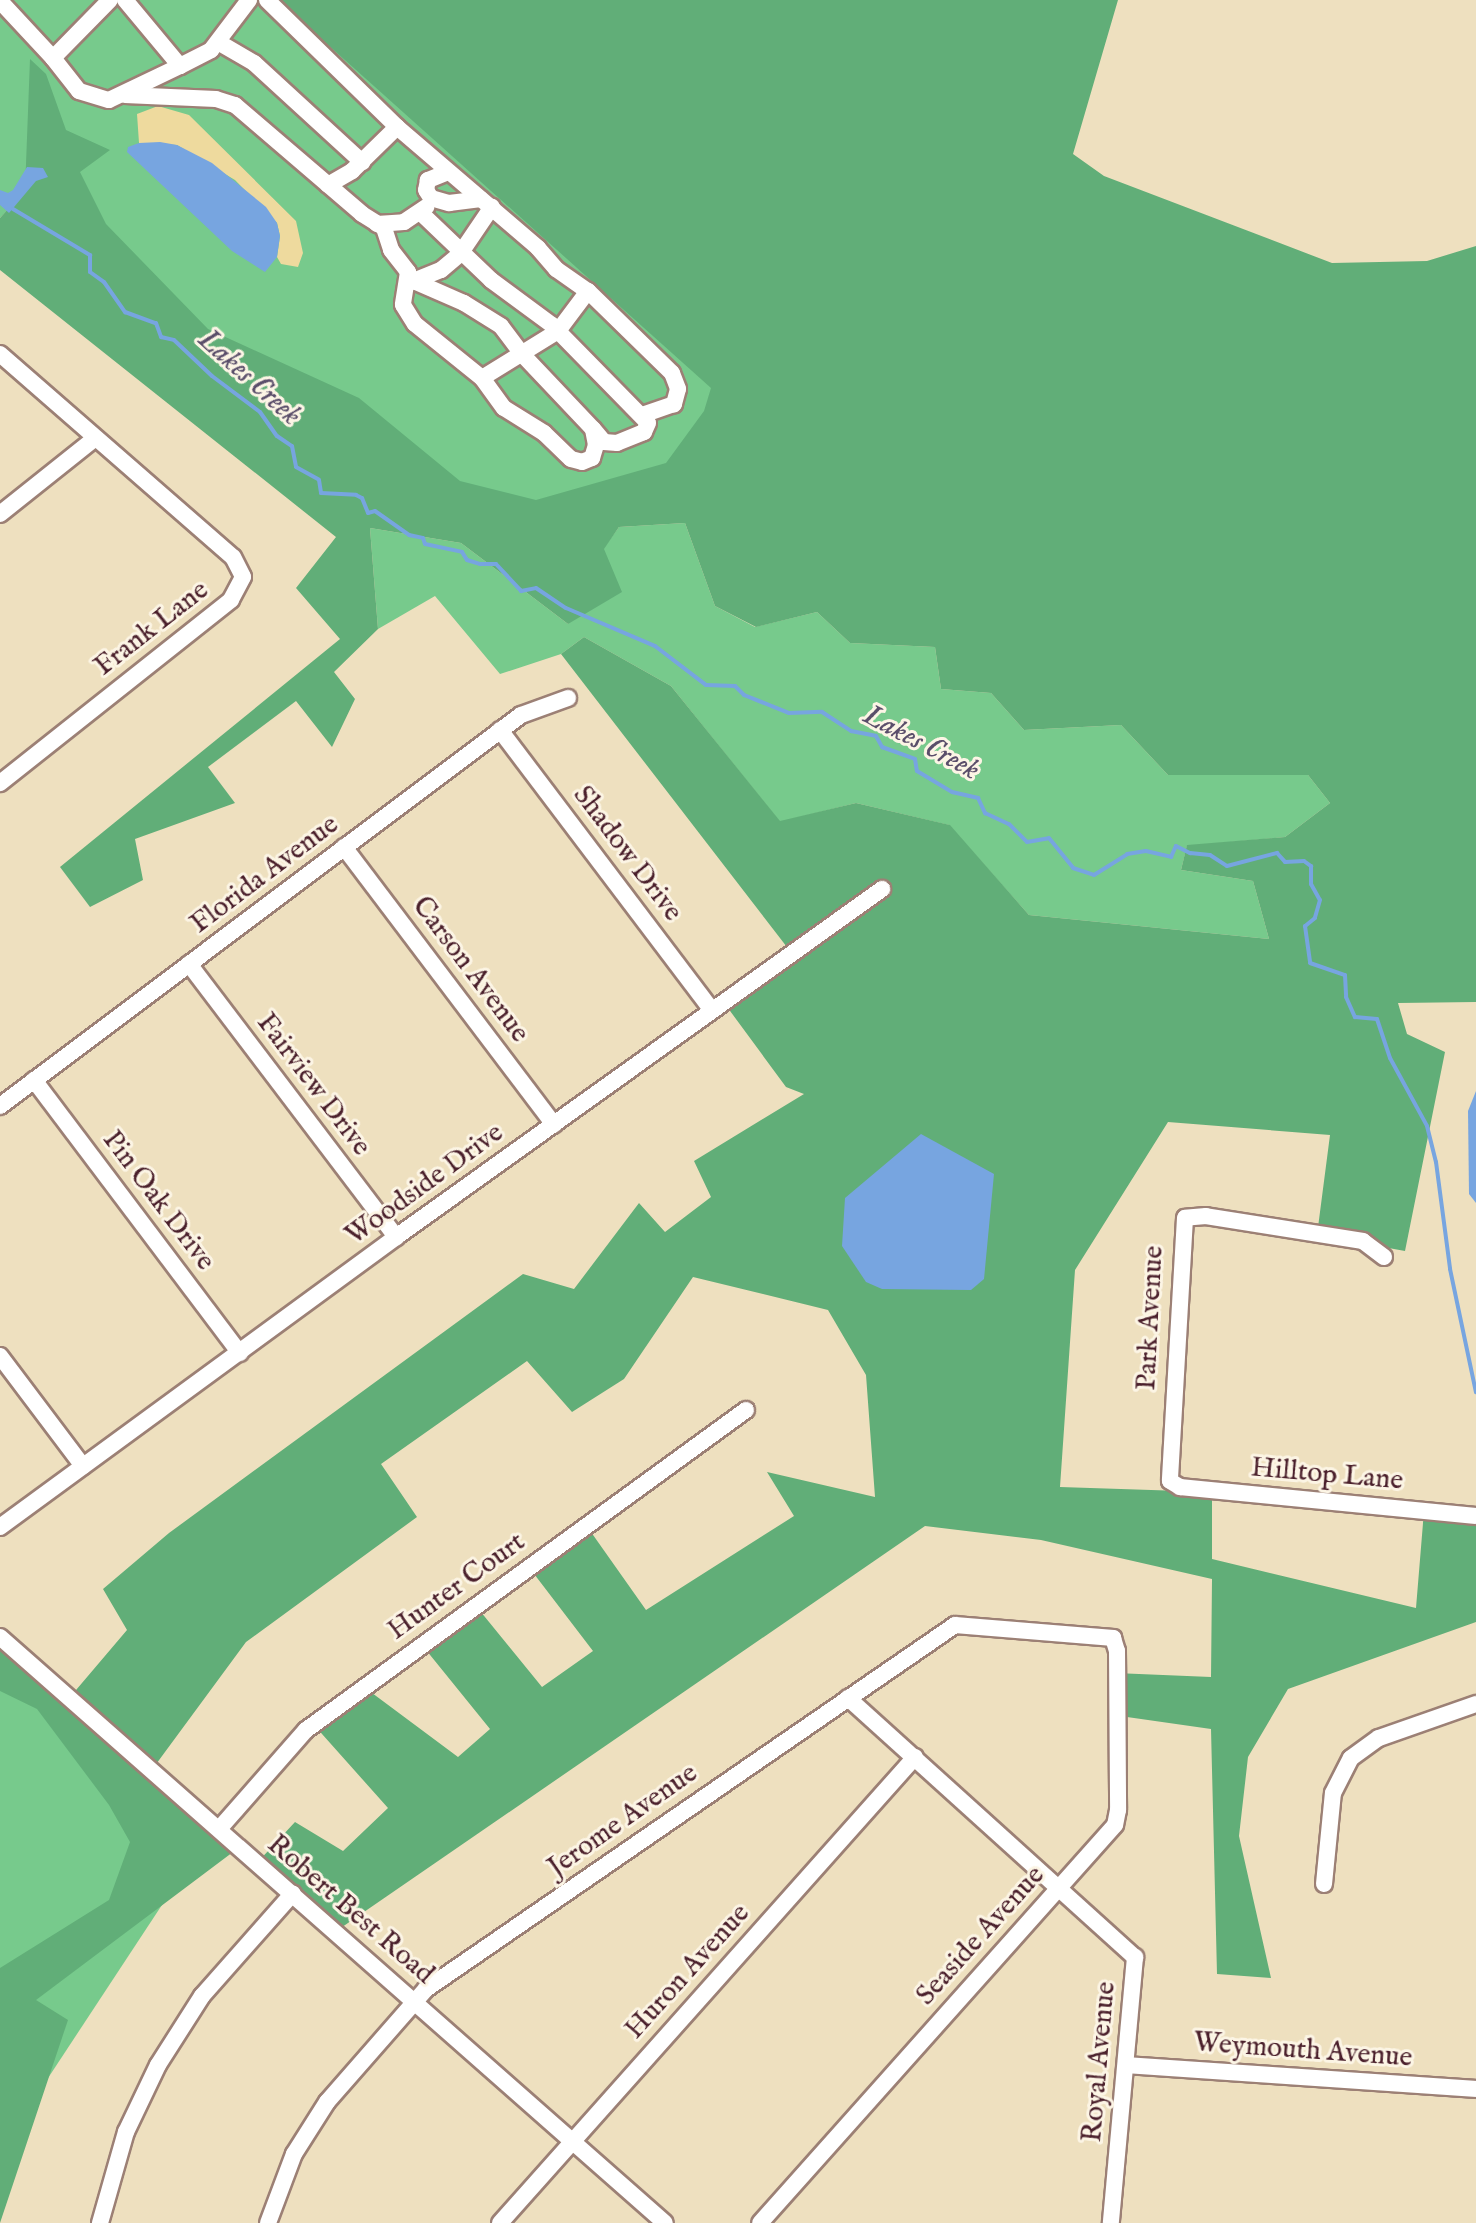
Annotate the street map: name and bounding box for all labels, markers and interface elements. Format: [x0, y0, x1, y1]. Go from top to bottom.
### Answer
water label: Lakes Creek [190, 322, 308, 434]
street label: Frank Lane [88, 574, 216, 684]
water label: Lakes Creek [857, 697, 985, 789]
street label: Shadow Drive [565, 780, 689, 928]
street label: Florida Avenue [184, 808, 346, 942]
street label: Carson Avenue [404, 890, 536, 1050]
street label: Fairview Drive [249, 1007, 377, 1163]
street label: Woodside Drive [340, 1117, 510, 1253]
street label: Pin Oak Drive [95, 1124, 221, 1278]
street label: Park Avenue [1130, 1245, 1172, 1391]
street label: Hilltop Lane [1250, 1452, 1404, 1498]
street label: Hunter Court [382, 1526, 532, 1648]
street label: Jerome Avenue [542, 1757, 704, 1885]
street label: Robert Best Road [260, 1828, 440, 1992]
street label: Seaside Avenue [910, 1859, 1052, 2013]
street label: Huron Avenue [619, 1898, 757, 2046]
street label: Royal Avenue [1076, 1980, 1124, 2144]
street label: Weymouth Avenue [1193, 2027, 1413, 2075]

